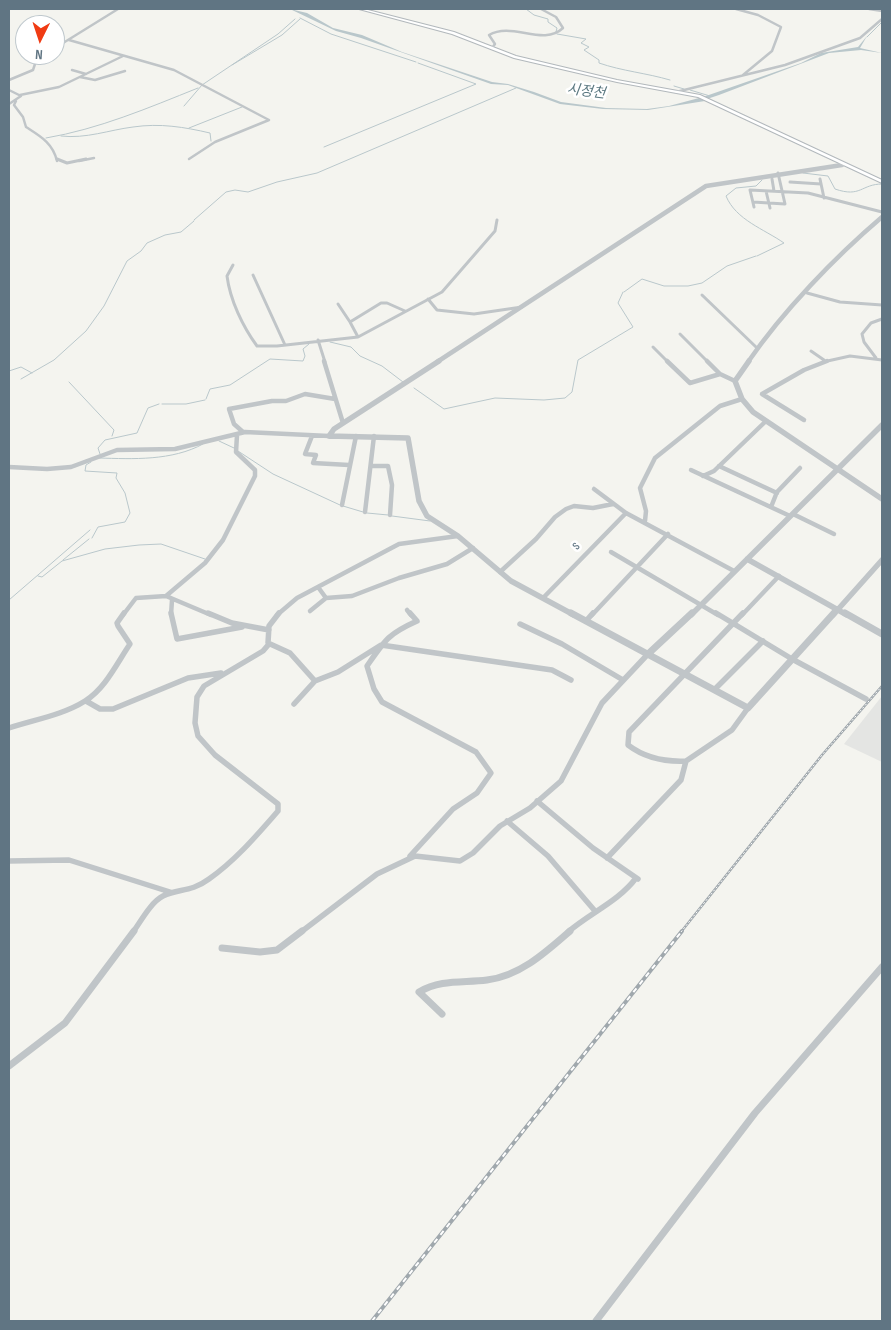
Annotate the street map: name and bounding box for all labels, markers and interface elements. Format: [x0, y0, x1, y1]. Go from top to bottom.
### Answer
north arrow [15, 15, 65, 65]
text: N [35, 46, 43, 63]
water label: 시정천 [566, 81, 606, 103]
street label: s [568, 538, 584, 554]

